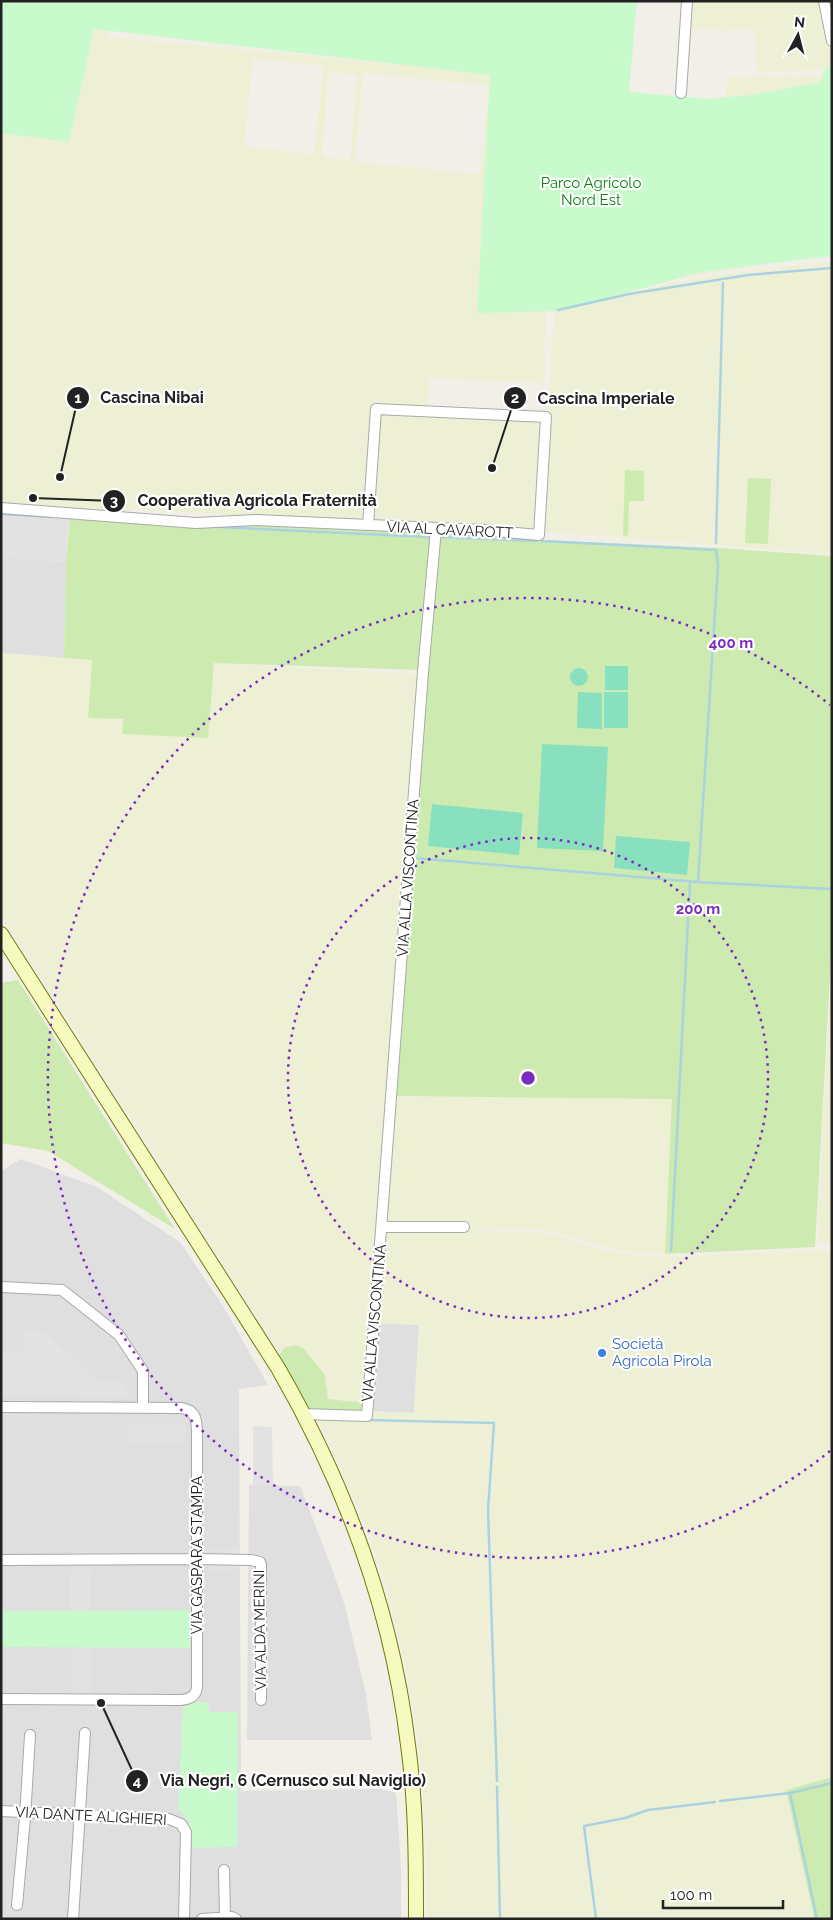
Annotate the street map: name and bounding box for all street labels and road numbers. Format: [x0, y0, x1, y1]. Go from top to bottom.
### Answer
street label: VIA AL CAVAROTT [386, 518, 514, 542]
street label: VIA ALLA VISCONTINA [394, 798, 422, 958]
street label: VIA ALLA VISCONTINA [358, 1243, 390, 1403]
street label: VIA GASPARA STAMPA [188, 1476, 206, 1634]
street label: VIA ALDA MERINI [250, 1569, 270, 1691]
street label: VIA DANTE ALIGHIERI [15, 1803, 167, 1829]

